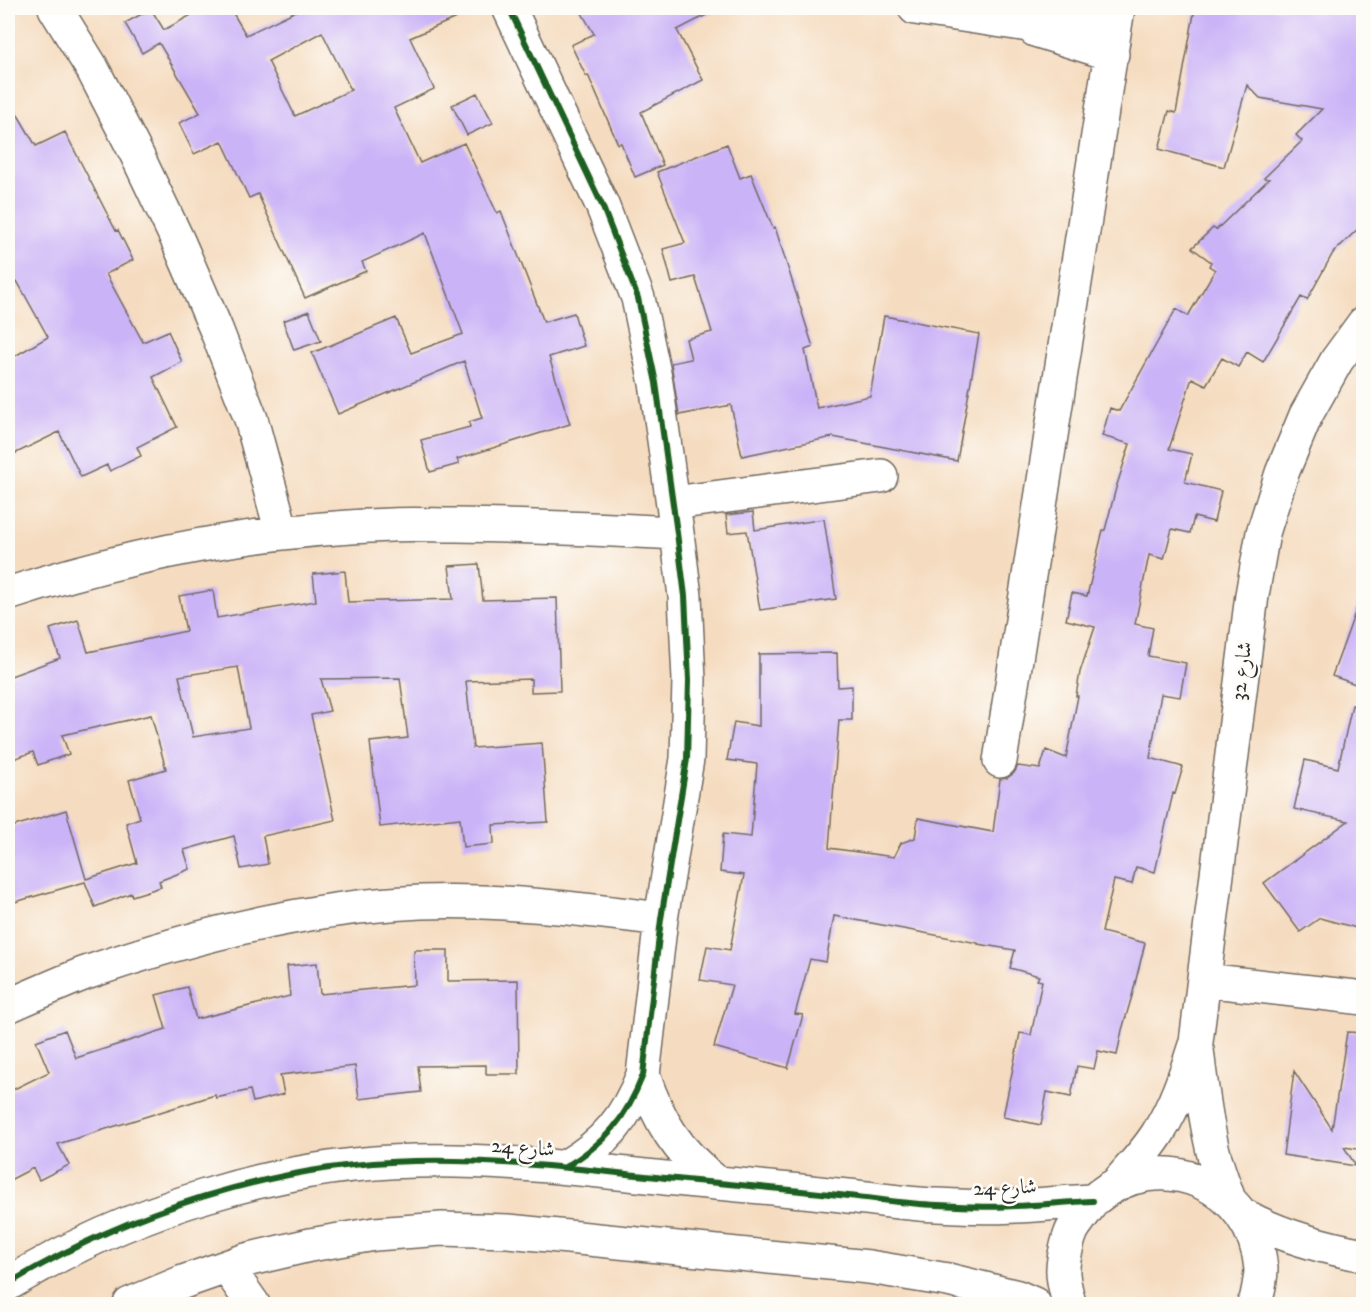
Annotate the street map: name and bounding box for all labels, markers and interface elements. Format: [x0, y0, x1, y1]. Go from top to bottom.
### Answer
street label: شارع 32 [1225, 640, 1262, 702]
street label: شارع 24 [490, 1133, 556, 1167]
street label: شارع 24 [973, 1174, 1037, 1206]

